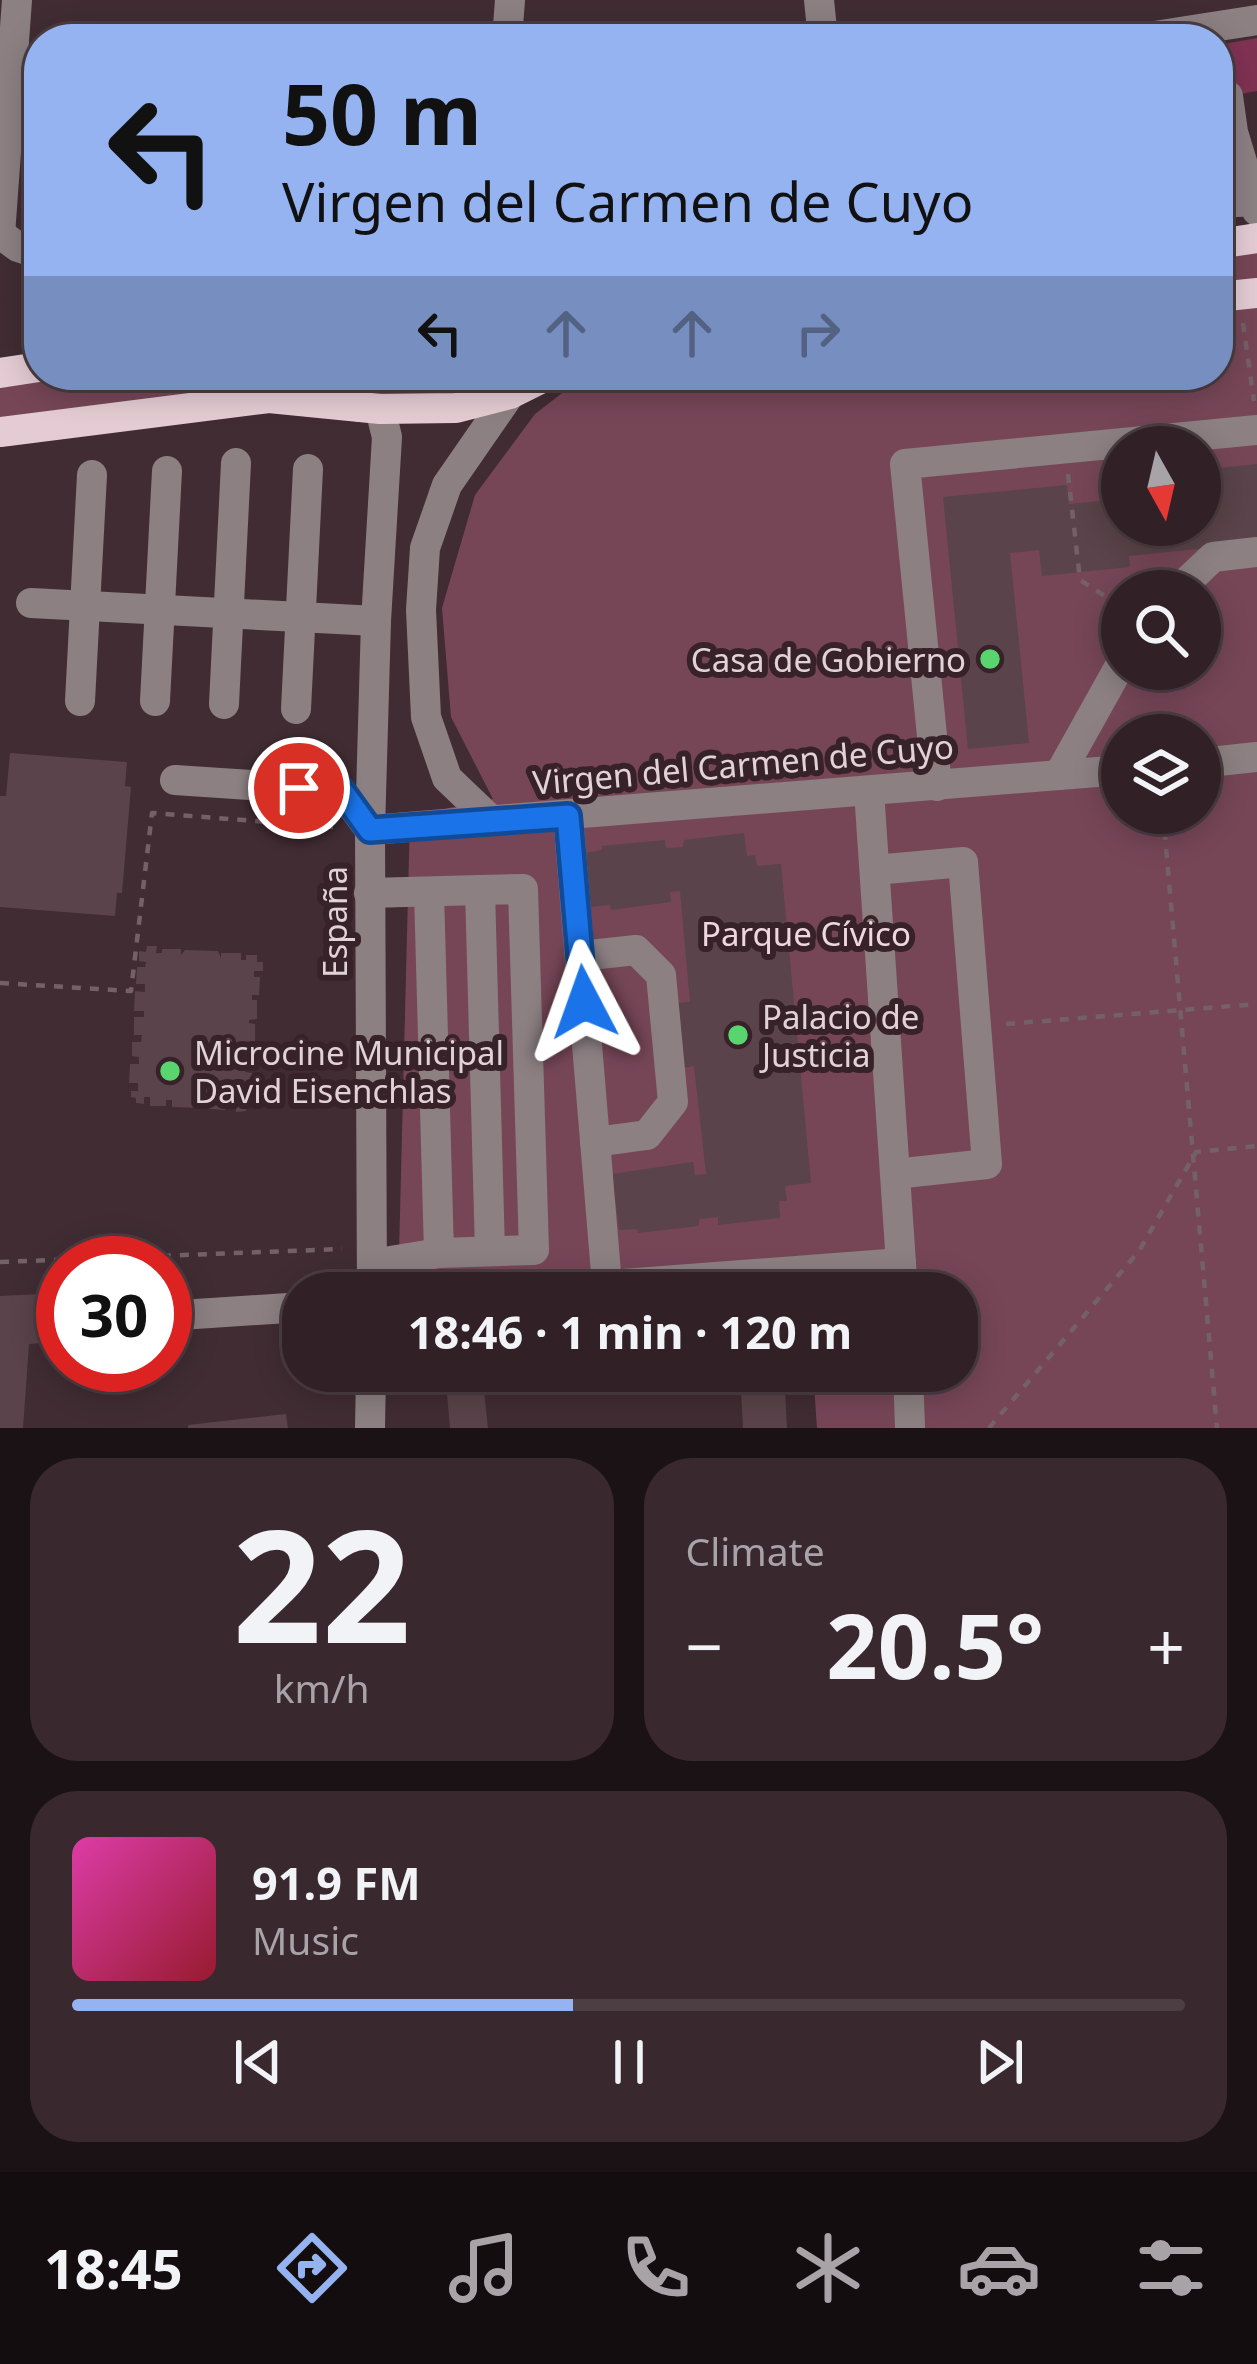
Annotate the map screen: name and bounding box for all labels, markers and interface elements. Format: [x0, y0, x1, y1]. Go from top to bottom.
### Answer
text: 50 m [282, 55, 482, 170]
icon: left [84, 72, 240, 228]
text: Virgen del Carmen de Cuyo [282, 164, 973, 238]
icon: left [407, 300, 473, 366]
icon: ahead [533, 300, 599, 366]
icon: ahead [659, 300, 725, 366]
icon: right [785, 300, 851, 366]
north arrow [1101, 426, 1221, 546]
map controls [1101, 426, 1221, 834]
button: search [1101, 570, 1221, 690]
place label: Casa de Gobierno [691, 637, 966, 682]
marker: Casa de Gobierno [977, 646, 1003, 672]
button: layers [1101, 714, 1221, 834]
street label: Virgen del Carmen de Cuyo [531, 723, 955, 805]
pin [248, 737, 350, 839]
icon: arrive [266, 755, 332, 821]
street label: España [312, 866, 357, 978]
park label: Parque Cívico [701, 911, 911, 956]
position arrow [521, 939, 647, 1065]
place label: Palacio de Justicia [759, 994, 919, 1077]
marker: Palacio de Justicia [725, 1022, 751, 1048]
place label: Microcine Municipal David Eisenchlas [194, 1030, 504, 1113]
marker: Microcine Municipal David Eisenchlas [157, 1058, 183, 1084]
speed limit sign: 30 [36, 1236, 192, 1392]
text: 18:46 · 1 min · 120 m [408, 1301, 852, 1362]
text: 22 [233, 1476, 411, 1689]
text: Climate [686, 1524, 825, 1577]
text: 20.5° [826, 1583, 1044, 1705]
text: − [686, 1600, 723, 1690]
text: + [1147, 1600, 1185, 1690]
text: km/h [274, 1661, 370, 1714]
text: 91.9 FM [252, 1852, 421, 1913]
text: Music [252, 1913, 359, 1966]
icon: previous [225, 2029, 291, 2095]
icon: pause [596, 2029, 662, 2095]
icon: next [967, 2029, 1033, 2095]
icon: directions [270, 2226, 354, 2310]
icon: music [442, 2226, 526, 2310]
icon: phone [614, 2226, 698, 2310]
icon: climate [786, 2226, 870, 2310]
icon: car [957, 2226, 1041, 2310]
icon: filters [1129, 2226, 1213, 2310]
text: 18:45 [44, 2231, 183, 2305]

